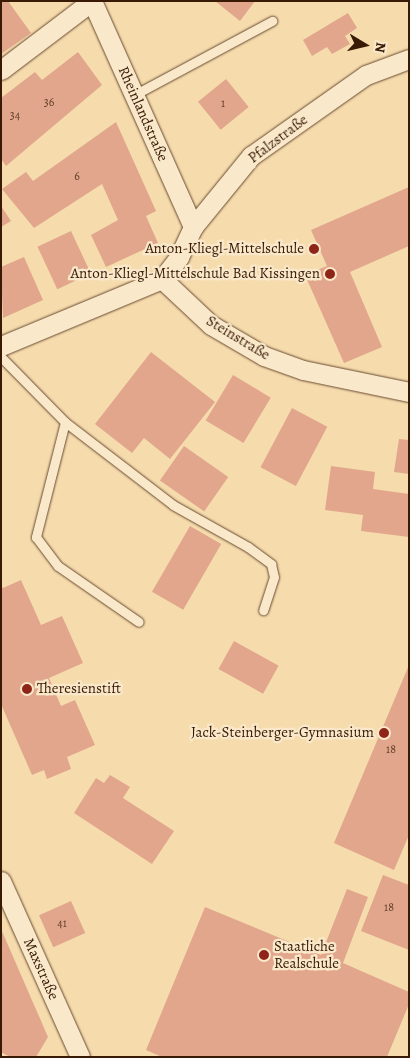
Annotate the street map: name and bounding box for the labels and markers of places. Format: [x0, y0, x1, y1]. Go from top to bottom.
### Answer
place label: Anton-Kliegl-Mittelschule [145, 240, 304, 258]
marker: Anton-Kliegl-Mittelschule [308, 243, 320, 255]
place label: Anton-Kliegl-Mittelschule Bad Kissingen [71, 265, 320, 283]
marker: Anton-Kliegl-Mittelschule Bad Kissingen [324, 268, 336, 280]
place label: Theresienstift [37, 680, 121, 698]
marker: Theresienstift [21, 683, 33, 695]
place label: Jack-Steinberger-Gymnasium [191, 724, 374, 742]
marker: Jack-Steinberger-Gymnasium [378, 727, 390, 739]
place label: Staatliche Realschule [274, 937, 339, 972]
marker: Staatliche Realschule [258, 949, 270, 961]

